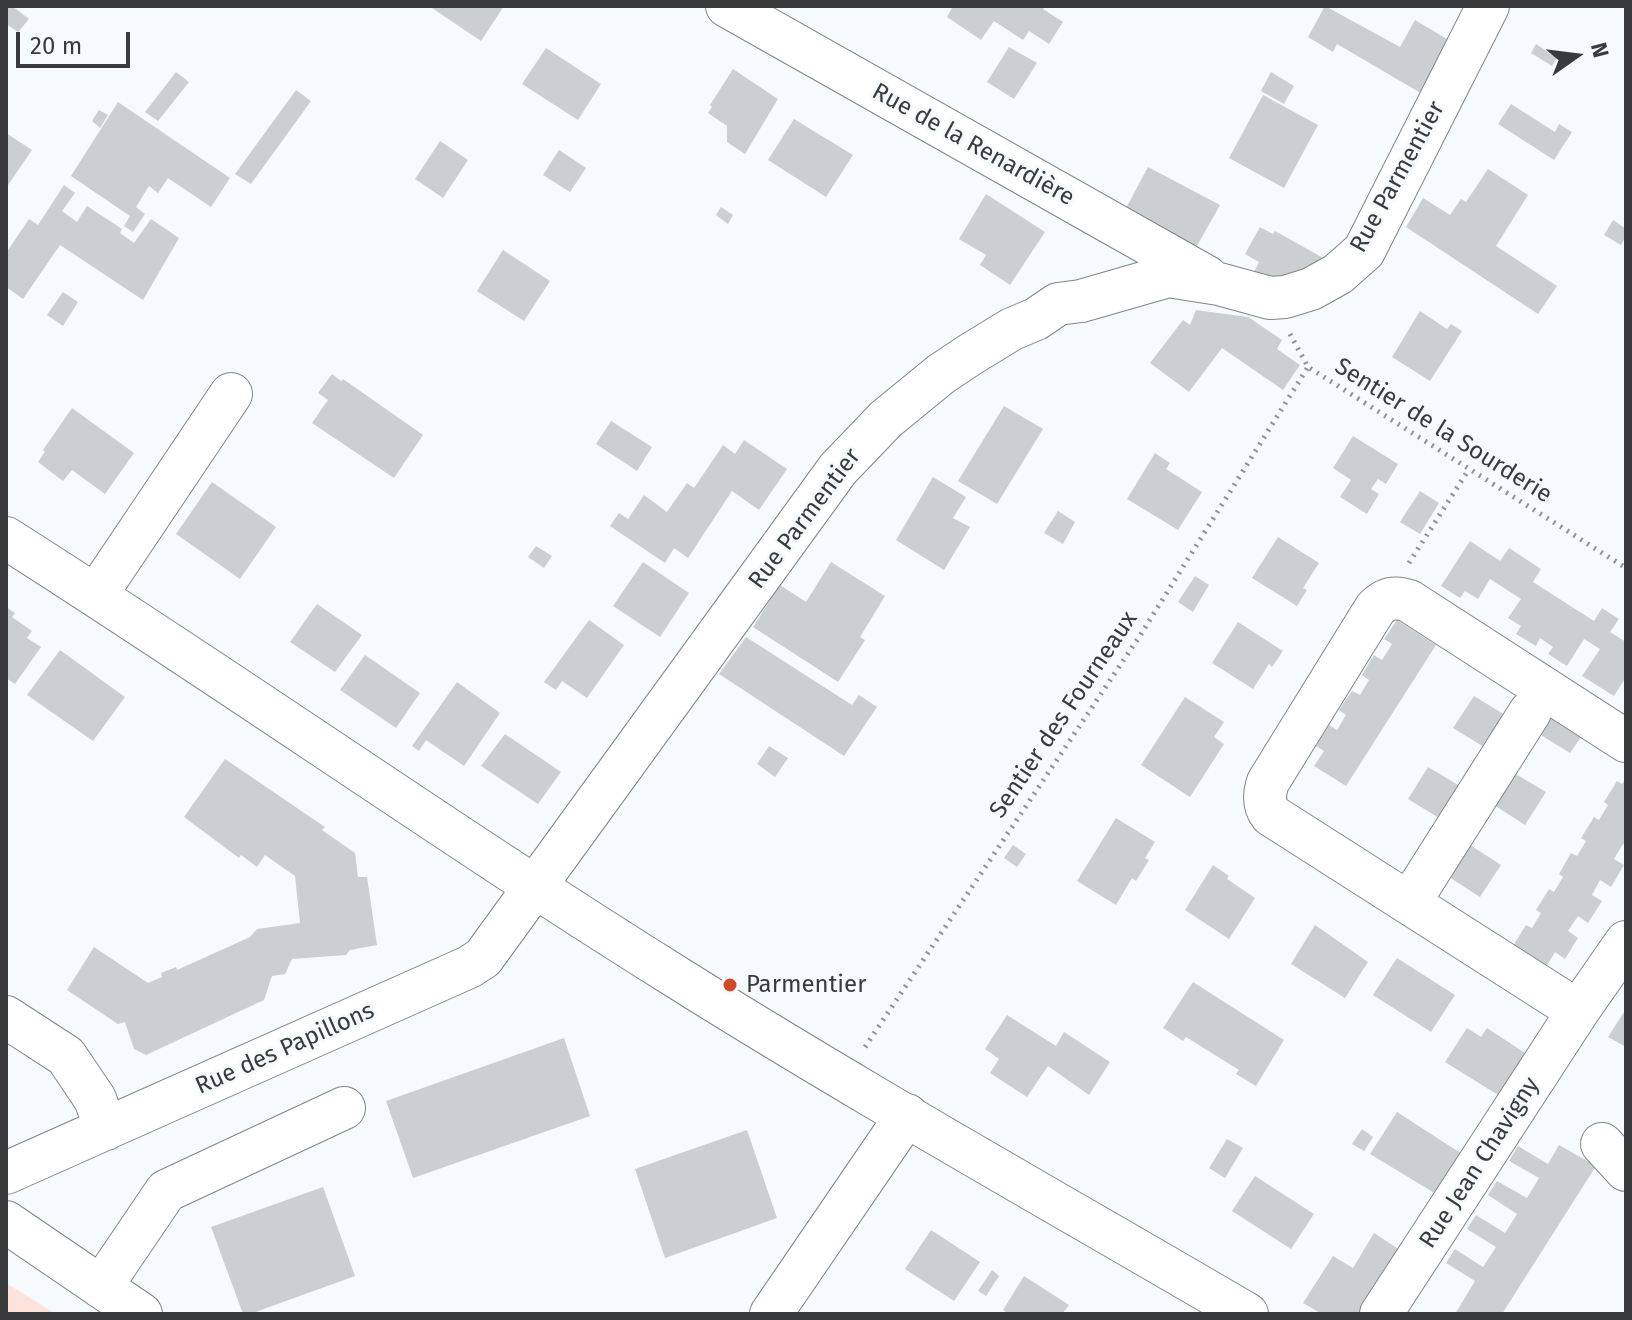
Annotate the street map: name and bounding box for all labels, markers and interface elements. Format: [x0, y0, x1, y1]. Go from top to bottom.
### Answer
scale bar [20, 16, 134, 66]
north arrow [1536, 16, 1616, 96]
text: 20 m [30, 32, 82, 60]
text: N [1585, 40, 1615, 60]
street label: Rue de la Renardière [867, 77, 1079, 213]
street label: Rue Parmentier [1345, 96, 1451, 258]
street label: Sentier de la Sourderie [1329, 352, 1557, 510]
street label: Rue Parmentier [743, 443, 867, 595]
street label: Sentier des Fourneaux [984, 606, 1144, 824]
place label: Parmentier [746, 971, 866, 999]
marker: Parmentier [721, 976, 739, 994]
street label: Rue des Papillons [191, 997, 379, 1101]
street label: Rue Jean Chavigny [1414, 1072, 1546, 1254]

